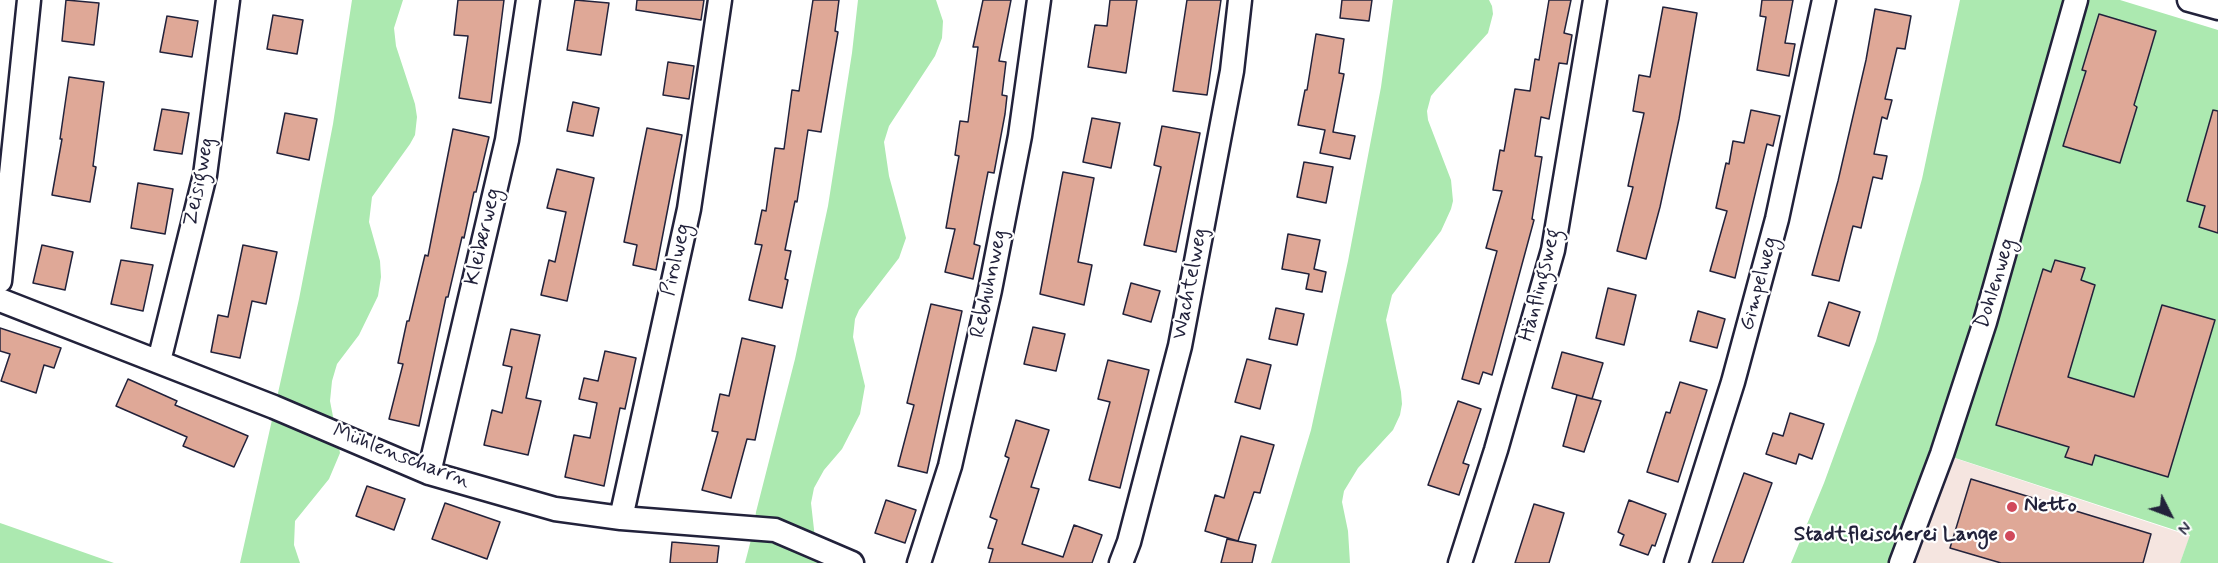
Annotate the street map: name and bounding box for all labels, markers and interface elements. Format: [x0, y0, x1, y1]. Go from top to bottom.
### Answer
street label: Zeisigweg [179, 135, 221, 229]
street label: Kleiberweg [461, 186, 507, 288]
street label: Pirolweg [656, 221, 698, 299]
street label: Wachtelweg [1168, 226, 1214, 342]
street label: Hänflingsweg [1515, 226, 1567, 344]
street label: Rebhuhnweg [966, 228, 1014, 340]
street label: Gimpelweg [1735, 234, 1785, 334]
street label: Dohlenweg [1970, 236, 2022, 332]
street label: Mühlenscharrn [329, 419, 473, 495]
north arrow [2140, 485, 2200, 545]
place label: Netto [2024, 494, 2077, 520]
marker: Netto [2005, 500, 2019, 514]
text: N [2172, 516, 2195, 538]
place label: Stadtfleischerei Lange [1794, 523, 1998, 549]
marker: Stadtfleischerei Lange [2003, 529, 2017, 543]

